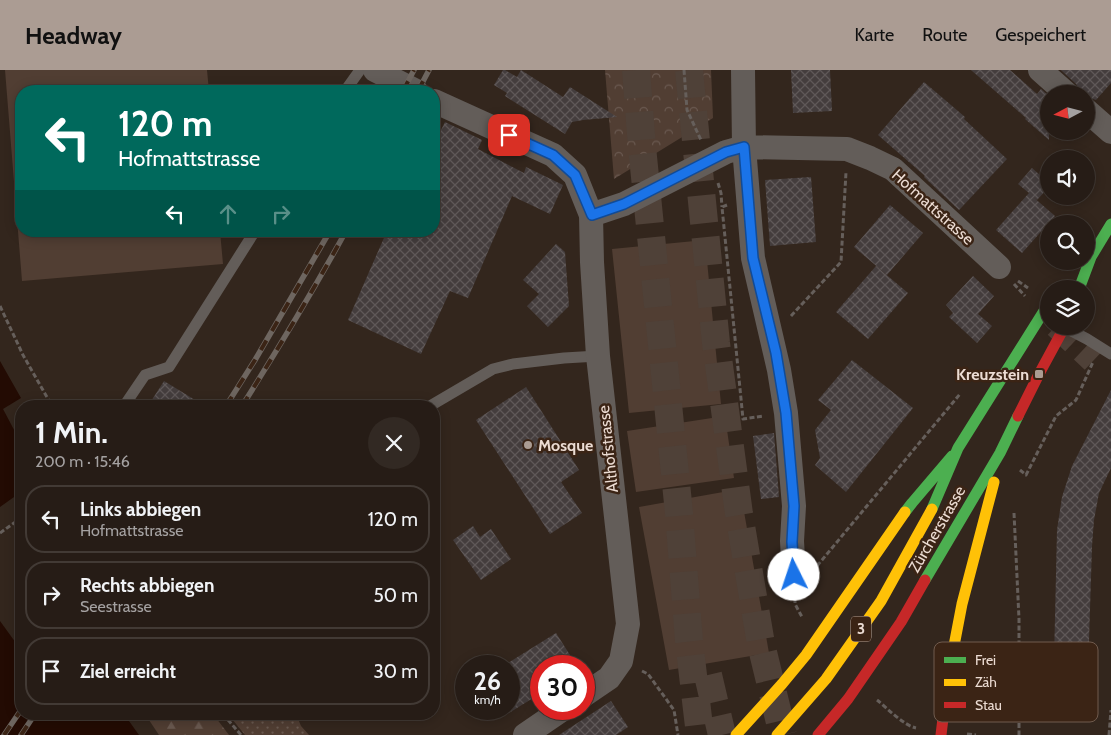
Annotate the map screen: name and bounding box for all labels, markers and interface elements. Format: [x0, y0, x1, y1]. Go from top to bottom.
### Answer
text: Headway [25, 21, 122, 50]
text: Karte [855, 24, 894, 46]
text: Route [922, 24, 967, 46]
text: Gespeichert [995, 24, 1086, 46]
north arrow [1040, 85, 1095, 140]
map controls [1040, 85, 1095, 335]
text: 120 m [118, 102, 212, 145]
icon: left [35, 105, 100, 170]
pin [488, 114, 530, 156]
icon: arrive [495, 121, 523, 149]
text: Hofmattstrasse [118, 145, 260, 172]
button: sound [1040, 150, 1095, 205]
street label: Hofmattstrasse [888, 165, 978, 249]
icon: left [161, 200, 189, 228]
icon: ahead [214, 200, 242, 228]
icon: right [267, 200, 295, 228]
button: search [1040, 215, 1095, 270]
button: layers [1040, 280, 1095, 335]
place label: Kreuzstein [956, 365, 1029, 384]
marker: Kreuzstein [1033, 368, 1045, 380]
street label: Althofstrasse [594, 404, 622, 494]
text: 1 Min. [35, 414, 108, 451]
button: close [368, 417, 420, 469]
place label: Mosque [538, 436, 593, 455]
marker: Mosque [522, 439, 534, 451]
text: 200 m · 15:46 [35, 452, 130, 471]
street label: Zürcherstrasse [905, 482, 969, 576]
text: Links abbiegen [80, 498, 201, 521]
icon: left [37, 505, 65, 533]
text: 120 m [368, 508, 418, 531]
text: Hofmattstrasse [80, 521, 184, 540]
position arrow [767, 548, 819, 600]
text: Rechts abbiegen [80, 574, 214, 597]
icon: right [37, 581, 65, 609]
text: 50 m [374, 584, 418, 607]
text: Seestrasse [80, 597, 152, 616]
road number: 3 [851, 616, 871, 642]
legend [934, 642, 1098, 722]
text: Frei [975, 651, 996, 669]
speed limit sign: 30 [530, 655, 595, 720]
icon: arrive [37, 657, 65, 685]
text: Ziel erreicht [80, 660, 176, 683]
text: 30 m [374, 660, 418, 683]
text: 26 [474, 666, 501, 696]
text: Zäh [975, 673, 997, 691]
text: km/h [474, 692, 501, 707]
text: Stau [975, 696, 1002, 714]

